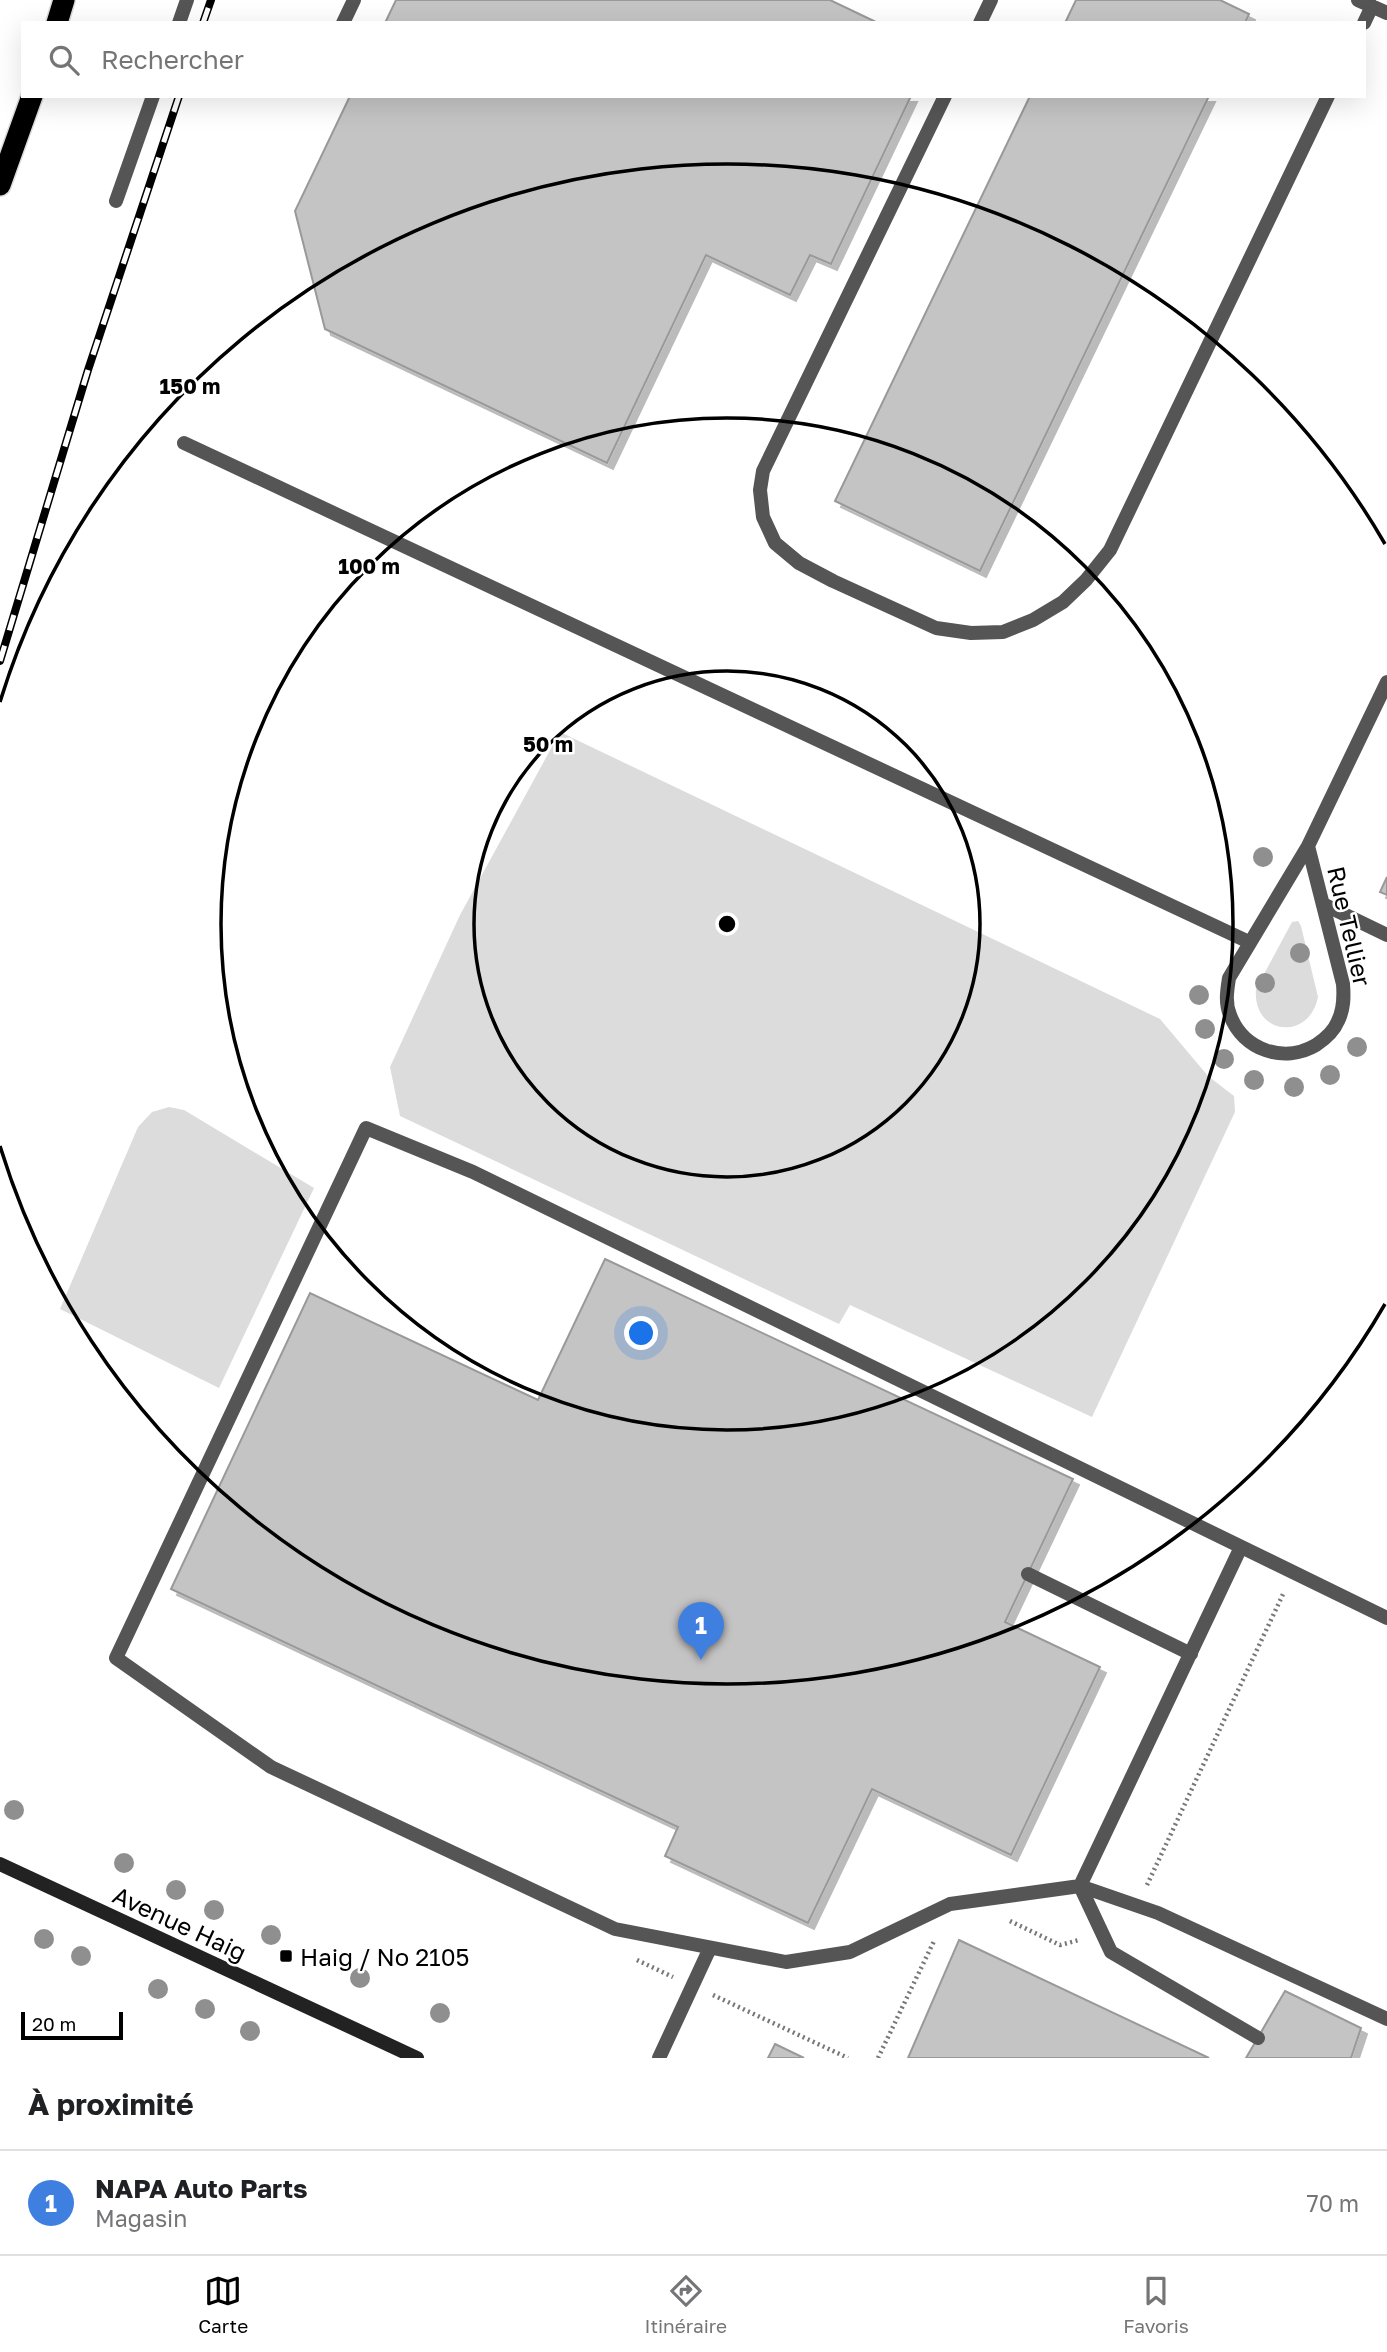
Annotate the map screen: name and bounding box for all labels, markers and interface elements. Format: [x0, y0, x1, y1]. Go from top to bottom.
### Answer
search box [21, 21, 1366, 98]
icon: search [45, 41, 83, 79]
text: Rechercher [101, 44, 244, 75]
text: 150 m [160, 373, 220, 399]
text: 100 m [338, 553, 400, 579]
text: 50 m [523, 731, 573, 757]
street label: Rue Tellier [1322, 863, 1378, 989]
centre of rings [715, 912, 739, 936]
your location [624, 1316, 658, 1350]
pin: 1 [678, 1602, 724, 1660]
street label: Avenue Haig [109, 1879, 251, 1967]
place label: Haig / No 2105 [300, 1942, 470, 1971]
marker: Haig / No 2105 [278, 1948, 294, 1964]
scale bar [21, 2009, 122, 2041]
text: 20 m [32, 2012, 76, 2035]
text: À proximité [28, 2086, 194, 2122]
text: NAPA Auto Parts [95, 2173, 308, 2204]
text: 1 [45, 2189, 57, 2217]
text: 70 m [1306, 2189, 1359, 2217]
text: Magasin [95, 2204, 187, 2232]
tab: Carte [198, 2272, 248, 2337]
tab: Itinéraire [644, 2272, 727, 2337]
tab: Favoris [1123, 2272, 1189, 2337]

